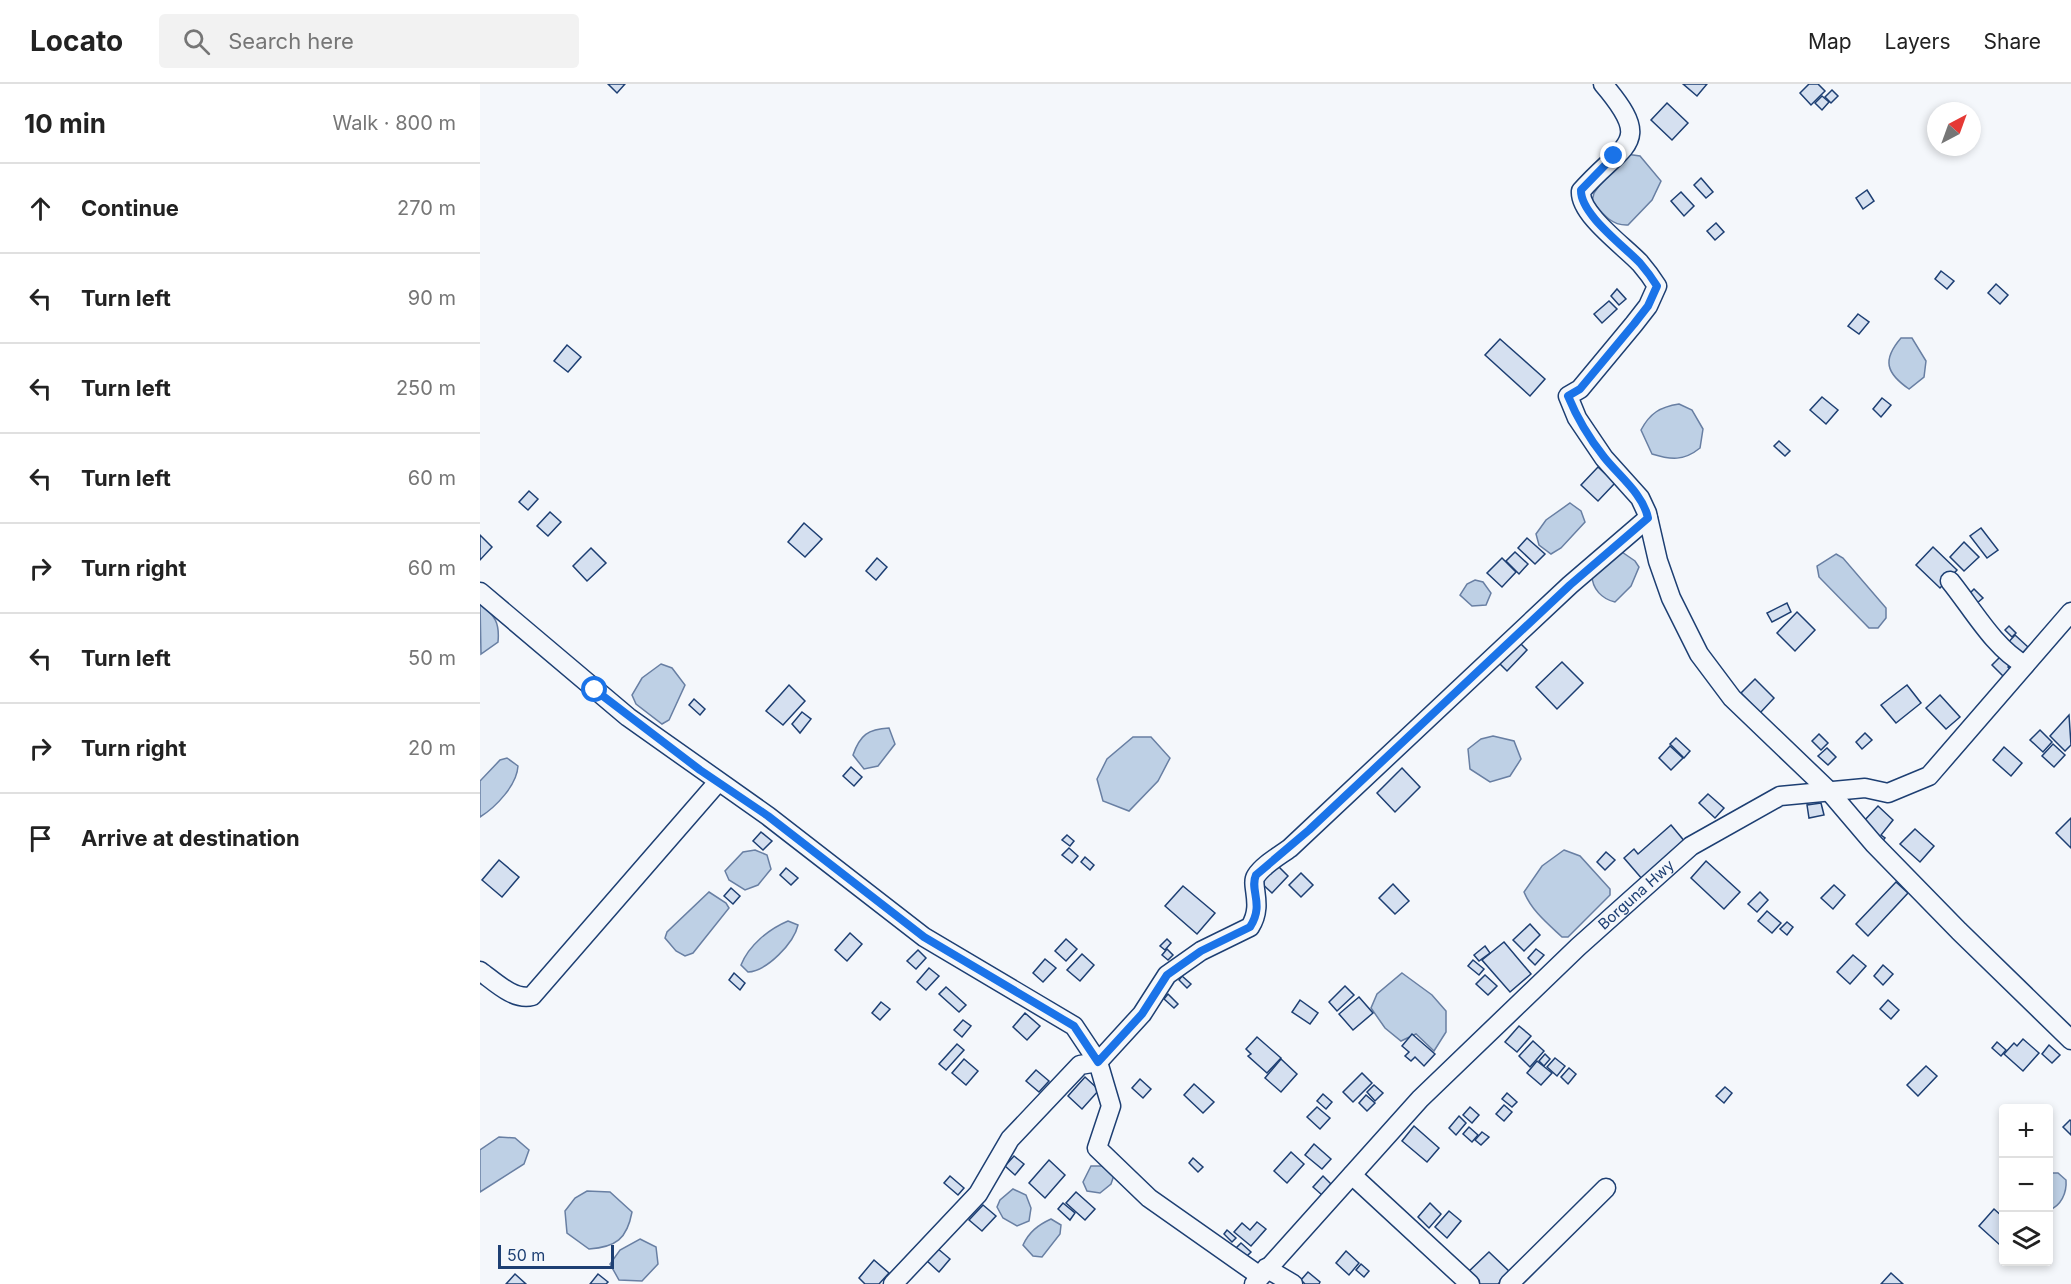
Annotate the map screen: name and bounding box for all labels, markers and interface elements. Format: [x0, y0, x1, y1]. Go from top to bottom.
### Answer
search box [159, 14, 579, 68]
text: Locato [30, 24, 123, 58]
icon: search [180, 25, 213, 58]
text: Search here [228, 28, 354, 54]
text: Map [1808, 29, 1852, 54]
text: Layers [1885, 29, 1951, 54]
text: Share [1984, 29, 2041, 54]
north arrow [1927, 102, 1981, 156]
text: 10 min [24, 108, 106, 139]
text: Walk · 800 m [332, 111, 456, 135]
route end [1600, 142, 1626, 168]
icon: ahead [24, 192, 57, 225]
text: Continue [81, 195, 179, 221]
text: 270 m [397, 196, 456, 220]
icon: left [24, 282, 57, 315]
text: Turn left [81, 285, 171, 311]
text: 90 m [408, 286, 456, 310]
icon: left [24, 372, 57, 405]
text: Turn left [81, 375, 171, 401]
text: 250 m [396, 376, 456, 400]
icon: left [24, 462, 57, 495]
text: Turn left [81, 465, 171, 491]
text: 60 m [408, 466, 456, 490]
icon: right [24, 552, 57, 585]
text: Turn right [81, 555, 187, 581]
text: 60 m [408, 556, 456, 580]
icon: left [24, 642, 57, 675]
text: Turn left [81, 645, 171, 671]
text: 50 m [408, 646, 456, 670]
route start [581, 676, 607, 702]
icon: right [24, 732, 57, 765]
text: Turn right [81, 735, 187, 761]
text: 20 m [408, 736, 456, 760]
icon: arrive [24, 822, 57, 855]
text: Arrive at destination [81, 825, 300, 851]
street label: Borguna Hwy [1594, 855, 1678, 933]
map controls [1999, 1104, 2053, 1266]
button: + [1999, 1104, 2053, 1158]
button: − [1999, 1158, 2053, 1212]
button: layers [1999, 1212, 2053, 1266]
scale bar [498, 1242, 614, 1270]
text: 50 m [507, 1245, 545, 1265]

